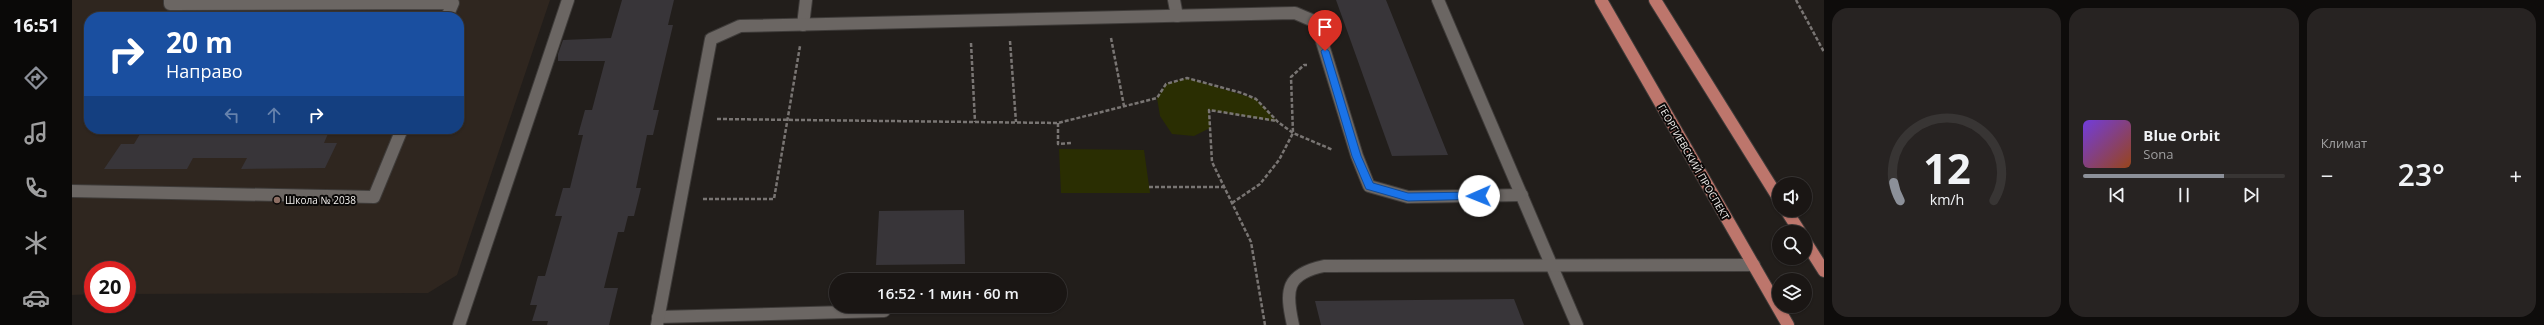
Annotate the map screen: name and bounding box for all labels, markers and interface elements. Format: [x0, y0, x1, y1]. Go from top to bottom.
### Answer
pin [1308, 10, 1342, 51]
text: 16:51 [13, 13, 59, 37]
icon: arrive [1314, 16, 1336, 38]
text: 20 m [166, 23, 233, 61]
icon: right [100, 28, 152, 80]
text: Направо [166, 59, 243, 83]
icon: directions [22, 64, 50, 92]
street label: ГЕОРГИЕВСКИЙ ПРОСПЕКТ [1655, 102, 1733, 223]
icon: left [221, 104, 243, 126]
icon: ahead [263, 104, 285, 126]
icon: right [305, 104, 327, 126]
icon: music [22, 119, 50, 147]
text: Blue Orbit [2143, 125, 2220, 145]
text: Климат [2321, 134, 2367, 152]
text: 12 [1923, 139, 1970, 195]
text: Sona [2143, 145, 2173, 163]
text: 23° [2398, 154, 2445, 195]
text: − [2321, 160, 2333, 190]
text: + [2509, 160, 2522, 190]
icon: phone [22, 174, 50, 202]
position arrow [1458, 175, 1500, 217]
map controls [1772, 177, 1812, 313]
button: sound [1772, 177, 1812, 217]
icon: previous [2106, 184, 2128, 206]
icon: pause [2173, 184, 2195, 206]
icon: next [2240, 184, 2262, 206]
text: km/h [1929, 189, 1964, 208]
place label: Школа № 2038 [285, 193, 356, 207]
marker: Школа № 2038 [272, 195, 282, 205]
button: search [1772, 225, 1812, 265]
icon: climate [22, 229, 50, 257]
speed limit sign: 20 [84, 261, 136, 313]
button: layers [1772, 273, 1812, 313]
text: 16:52 · 1 мин · 60 m [877, 283, 1019, 303]
icon: car [22, 284, 50, 312]

